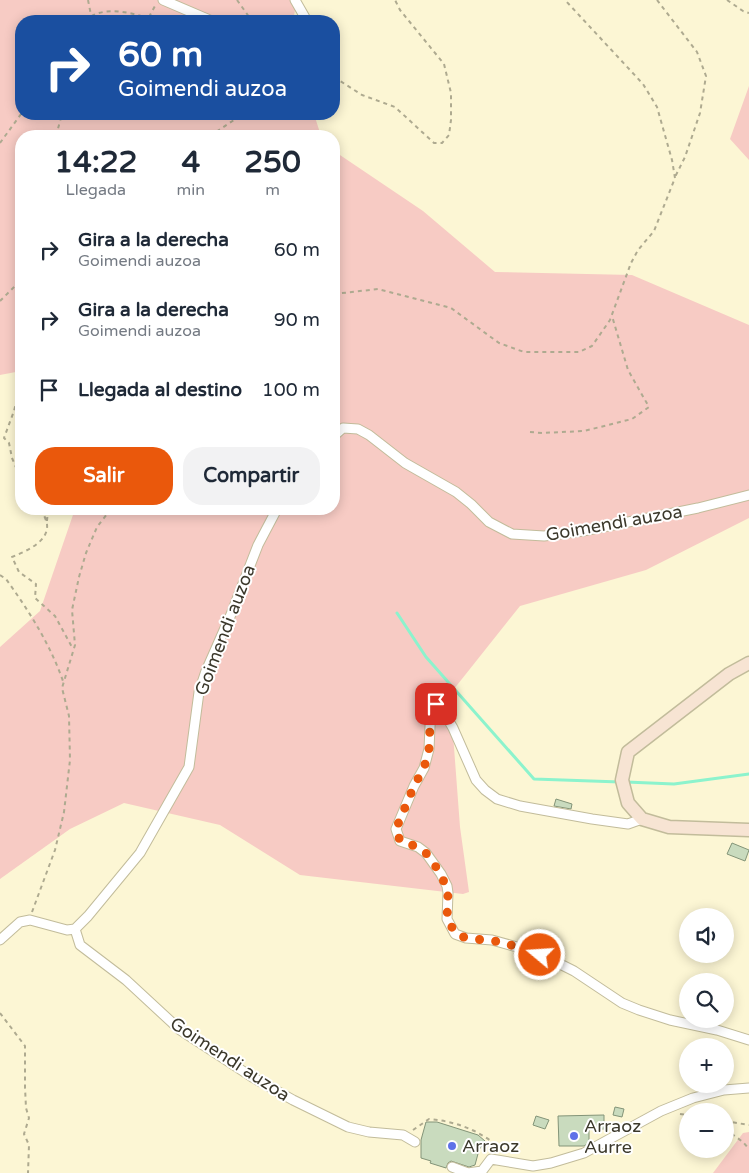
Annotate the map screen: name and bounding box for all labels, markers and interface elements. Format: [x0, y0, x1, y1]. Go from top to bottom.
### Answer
text: 60 m [118, 34, 203, 76]
icon: right [35, 35, 100, 100]
text: Goimendi auzoa [118, 76, 287, 102]
text: 14:22 [54, 144, 137, 181]
text: 4 [181, 144, 200, 181]
text: 250 [244, 144, 301, 181]
text: Llegada [66, 180, 126, 200]
text: min [177, 180, 205, 200]
text: m [265, 180, 280, 200]
text: Gira a la derecha [78, 229, 229, 251]
icon: right [35, 236, 63, 264]
text: 60 m [274, 239, 320, 261]
text: Goimendi auzoa [78, 251, 201, 271]
text: Gira a la derecha [78, 299, 229, 321]
icon: right [35, 306, 63, 334]
text: 90 m [274, 309, 320, 331]
text: Goimendi auzoa [78, 321, 201, 341]
icon: arrive [35, 376, 63, 404]
text: Llegada al destino [78, 379, 242, 401]
text: 100 m [262, 379, 320, 401]
button: Salir [35, 447, 173, 505]
button: Compartir [183, 447, 320, 505]
street label: Goimendi auzoa [544, 500, 684, 546]
street label: Goimendi auzoa [190, 562, 260, 698]
pin [415, 683, 457, 725]
icon: arrive [422, 690, 450, 718]
map controls [679, 908, 734, 1158]
button: sound [679, 908, 734, 963]
position arrow [513, 928, 565, 980]
button: search [679, 973, 734, 1028]
street label: Goimendi auzoa [166, 1012, 294, 1106]
button: + [679, 1038, 734, 1093]
button: − [679, 1103, 734, 1158]
place label: Arraoz Aurre [584, 1115, 641, 1158]
marker: Arraoz Aurre [568, 1130, 580, 1142]
place label: Arraoz [462, 1135, 519, 1157]
marker: Arraoz [446, 1140, 458, 1152]

